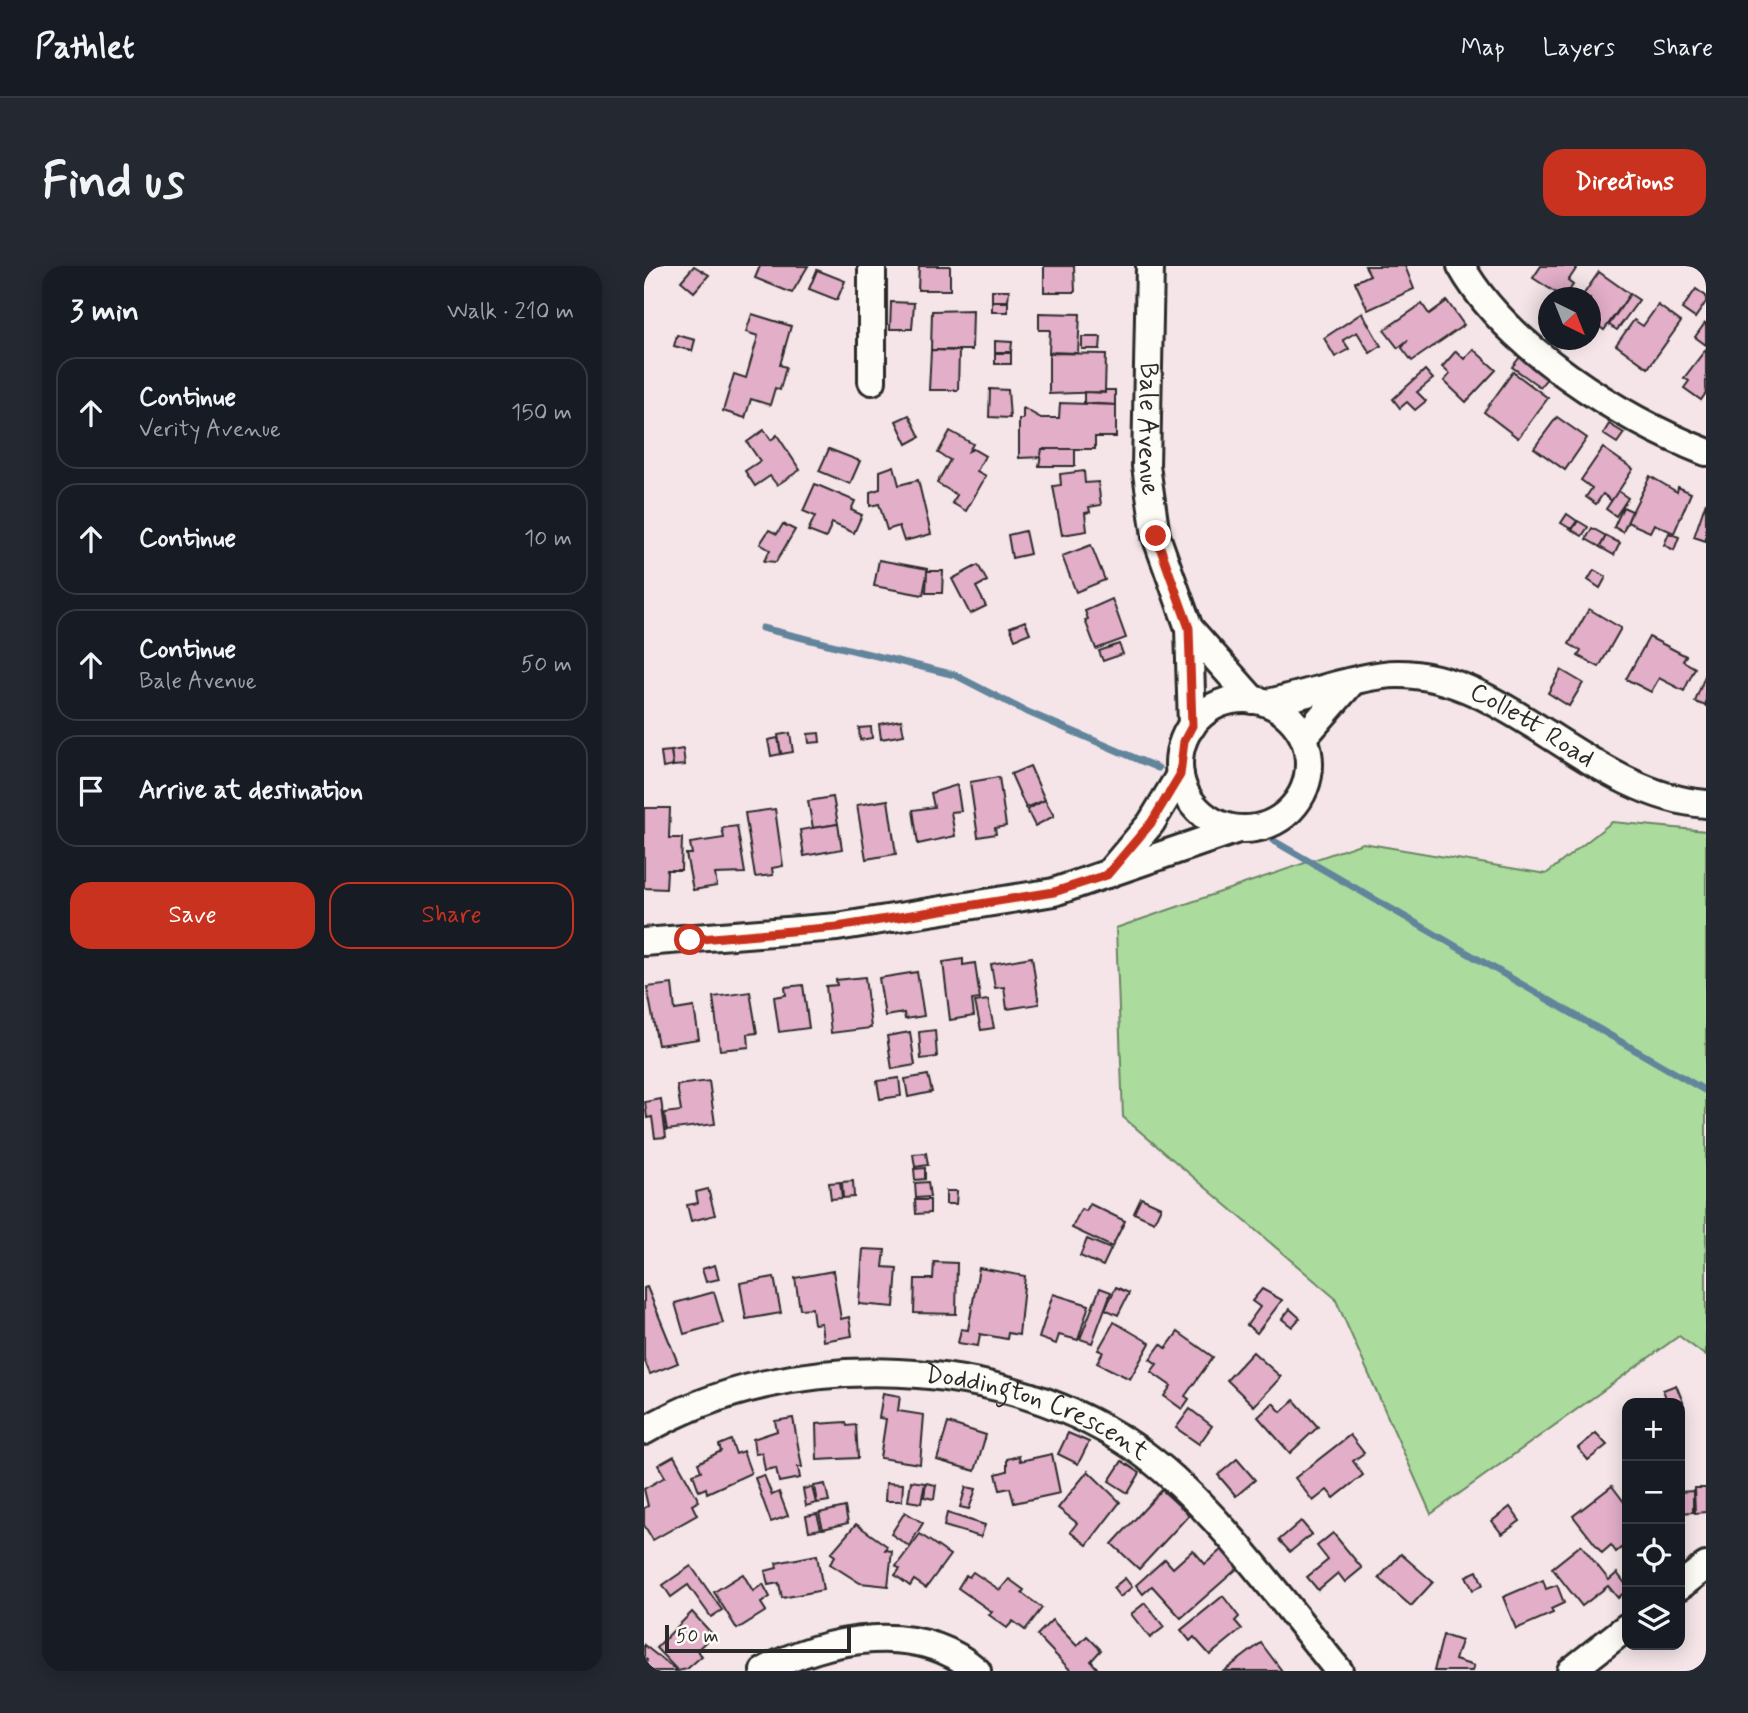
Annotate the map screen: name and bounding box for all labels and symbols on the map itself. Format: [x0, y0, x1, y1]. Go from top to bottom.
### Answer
north arrow [1538, 287, 1601, 350]
street label: Bale Avenue [1128, 362, 1167, 498]
route end [1140, 520, 1171, 551]
street label: Collett Road [1464, 675, 1600, 776]
route start [674, 924, 705, 955]
street label: Doddington Crescent [923, 1358, 1155, 1469]
scale bar [665, 1622, 850, 1654]

